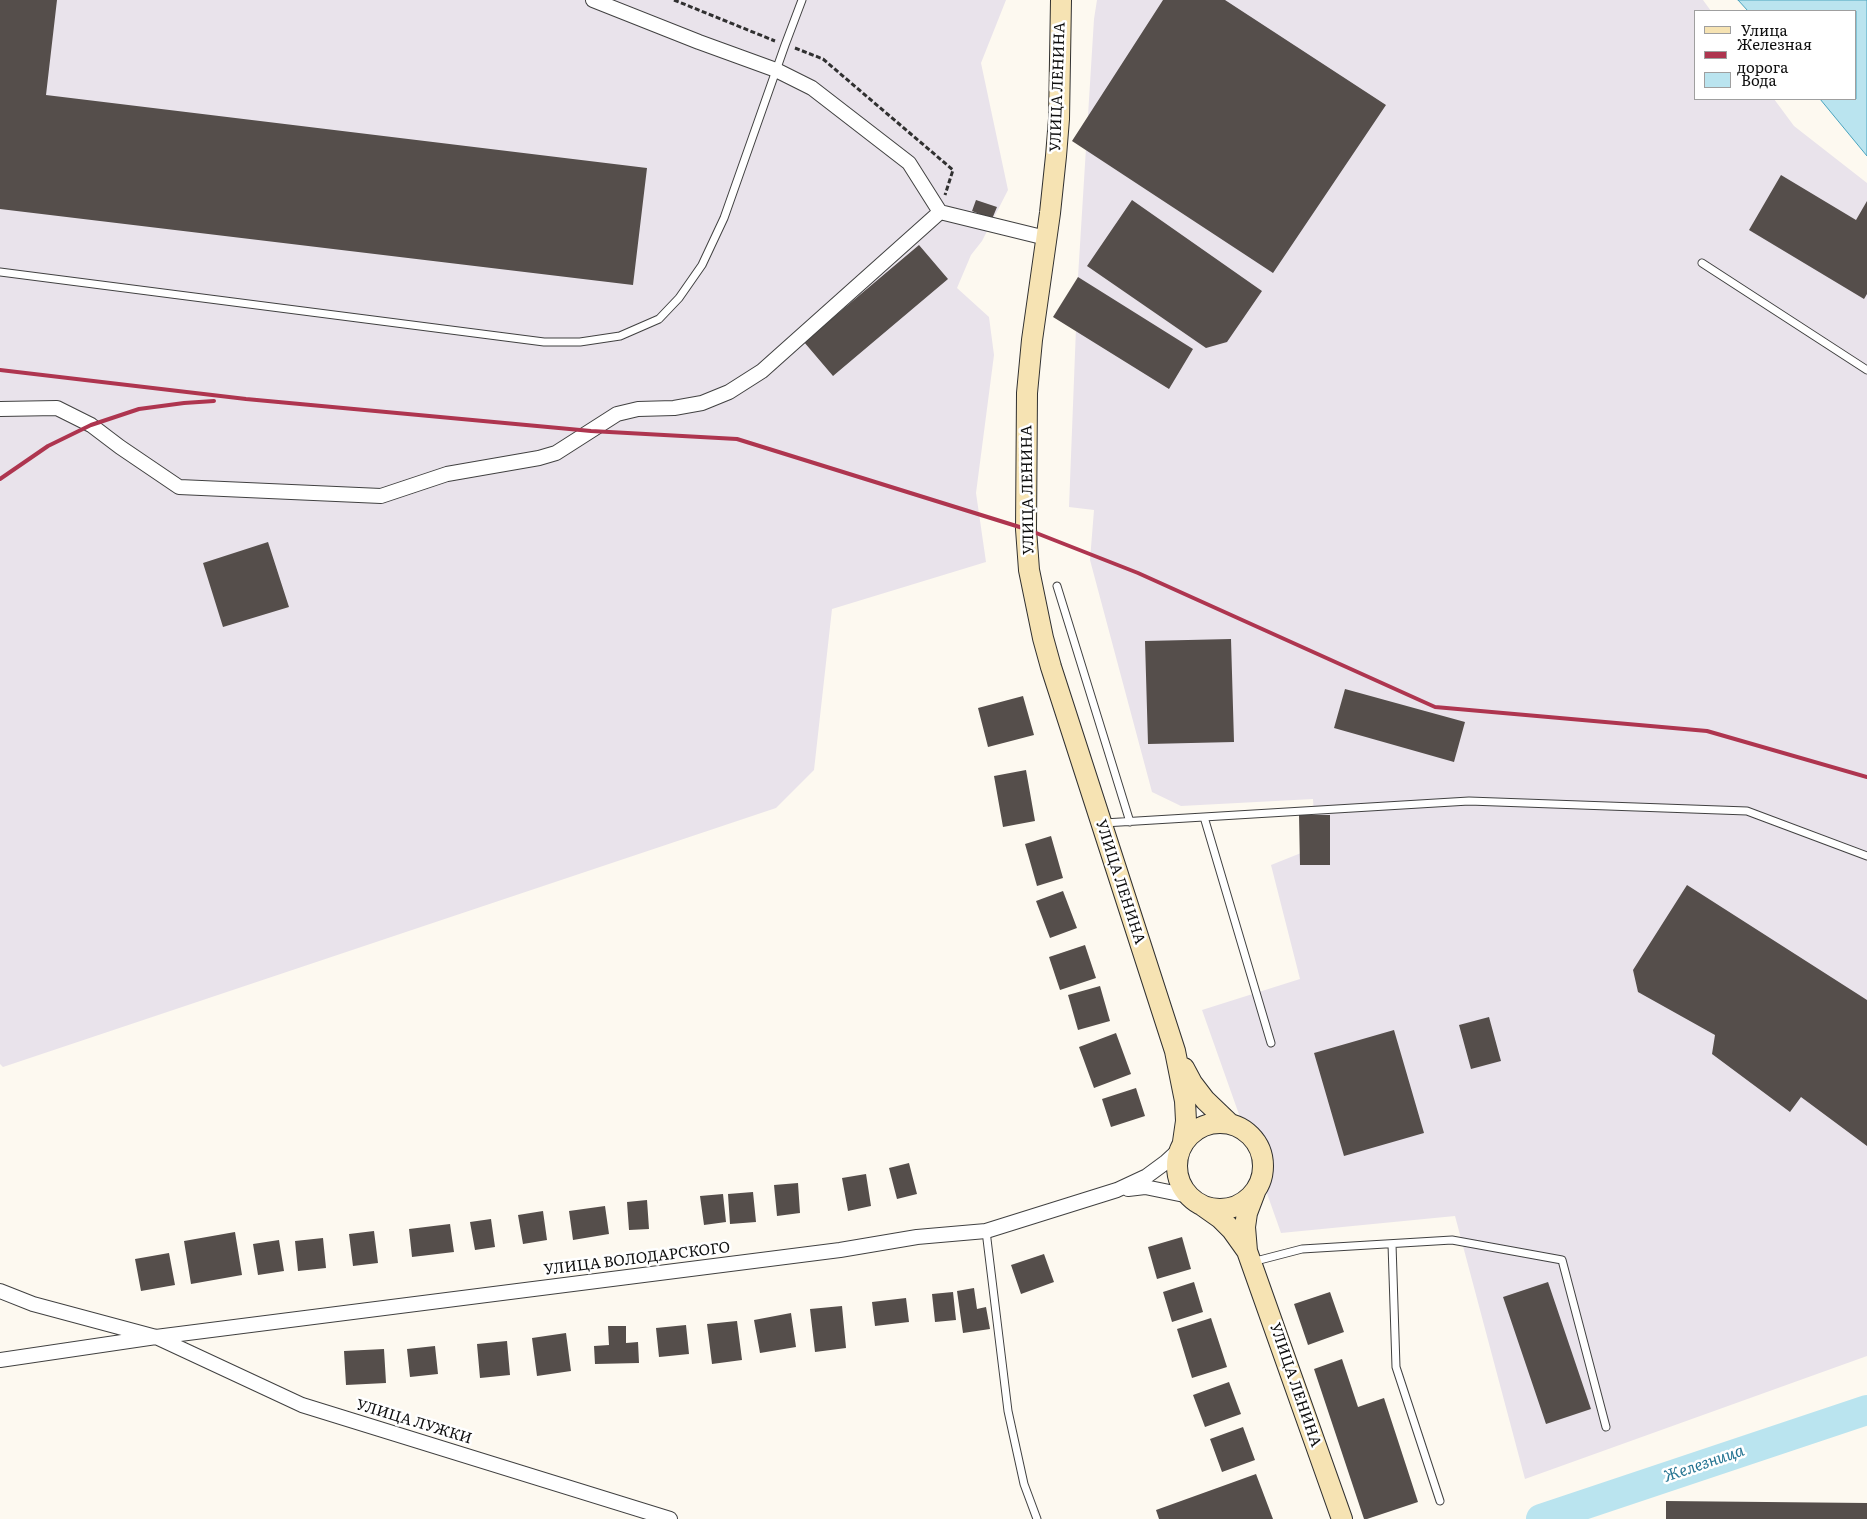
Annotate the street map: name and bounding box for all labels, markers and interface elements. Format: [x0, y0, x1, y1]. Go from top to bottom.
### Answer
legend [1694, 10, 1857, 100]
text: Улица [1741, 18, 1788, 41]
street label: УЛИЦА ЛЕНИНА [1047, 22, 1069, 152]
text: Железная дорога [1737, 32, 1812, 78]
text: Вода [1741, 68, 1777, 91]
street label: УЛИЦА ЛЕНИНА [1018, 425, 1038, 555]
street label: УЛИЦА ЛЕНИНА [1091, 817, 1149, 947]
street label: УЛИЦА ВОЛОДАРСКОГО [543, 1239, 731, 1279]
street label: УЛИЦА ЛЕНИНА [1265, 1321, 1325, 1449]
street label: УЛИЦА ЛУЖКИ [354, 1396, 474, 1448]
water label: Железница [1661, 1441, 1747, 1487]

